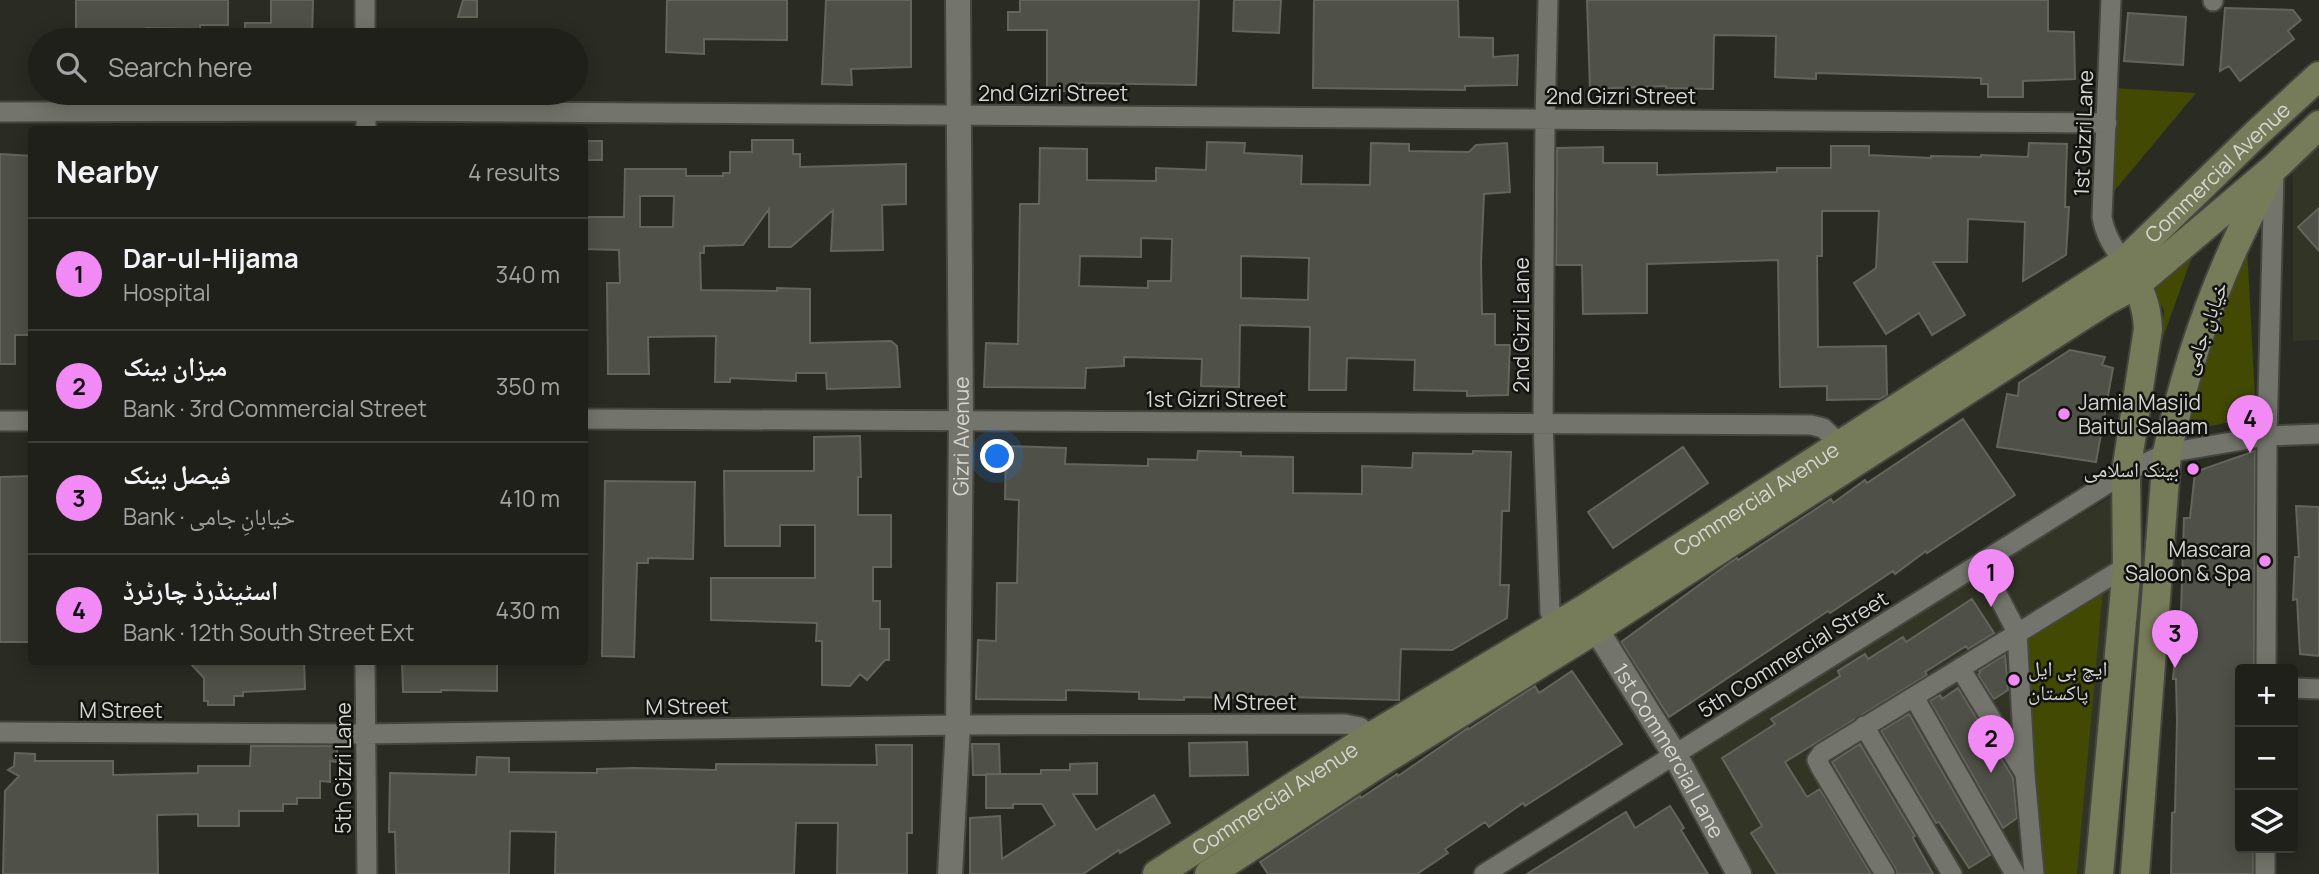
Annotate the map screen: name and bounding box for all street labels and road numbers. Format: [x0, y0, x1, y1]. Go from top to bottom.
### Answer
street label: 1st Gizri Lane [2067, 69, 2099, 197]
street label: 2nd Gizri Street [978, 79, 1128, 107]
street label: 2nd Gizri Street [1546, 82, 1696, 110]
street label: Commercial Avenue [2138, 96, 2296, 249]
street label: 2nd Gizri Lane [1507, 257, 1535, 393]
street label: خیابانِ جامی [2174, 278, 2238, 380]
street label: Gizri Avenue [946, 376, 975, 496]
street label: 1st Gizri Street [1145, 385, 1287, 413]
street label: Commercial Avenue [1668, 435, 1844, 562]
street label: 5th Commercial Street [1693, 584, 1893, 724]
street label: 1st Commercial Lane [1607, 658, 1731, 843]
street label: M Street [1213, 688, 1297, 716]
street label: M Street [645, 691, 729, 721]
street label: M Street [79, 696, 163, 724]
street label: 5th Gizri Lane [329, 702, 357, 834]
street label: Commercial Avenue [1187, 735, 1363, 862]

